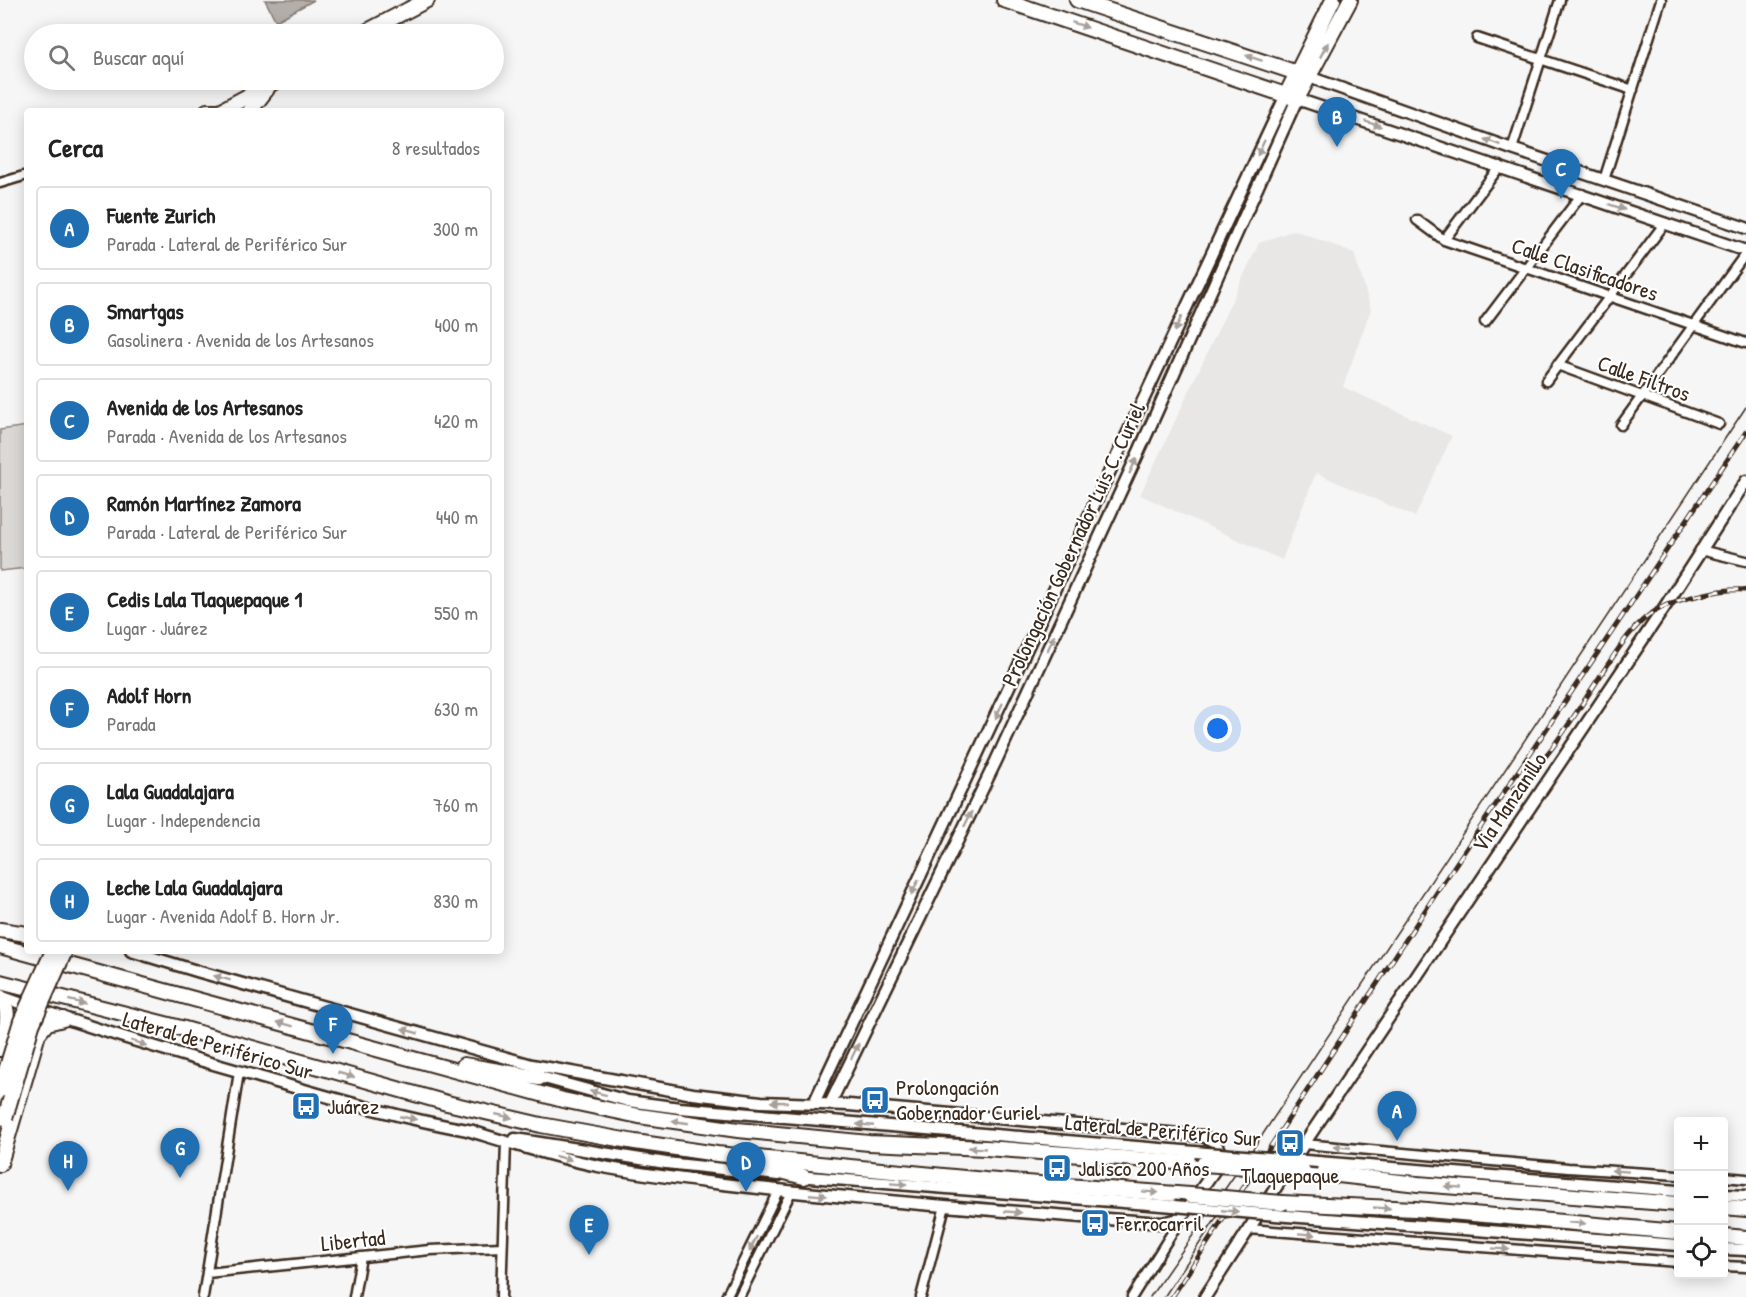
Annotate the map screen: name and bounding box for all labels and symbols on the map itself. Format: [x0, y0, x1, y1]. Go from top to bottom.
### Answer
one-way arrow [1071, 21, 1089, 31]
one-way arrow [1319, 41, 1329, 58]
one-way arrow [1245, 53, 1263, 62]
pin: B [1318, 98, 1356, 147]
one-way arrow [1364, 120, 1382, 130]
one-way arrow [1483, 136, 1501, 146]
one-way arrow [1256, 139, 1265, 156]
pin: C [1542, 150, 1580, 199]
one-way arrow [1608, 202, 1626, 212]
street label: Calle Clasificadores [1508, 230, 1662, 308]
one-way arrow [1173, 316, 1182, 333]
street label: Calle Filtros [1594, 347, 1694, 409]
street label: Prolongación Gobernador Luis C. Curiel [994, 397, 1152, 691]
one-way arrow [1128, 457, 1137, 474]
one-way arrow [1046, 634, 1055, 651]
one-way arrow [994, 702, 1003, 719]
your location [1203, 714, 1232, 743]
street label: Via Manzanillo [1465, 746, 1553, 858]
one-way arrow [963, 811, 972, 828]
one-way arrow [910, 878, 919, 895]
one-way arrow [213, 973, 231, 983]
one-way arrow [68, 997, 86, 1007]
street label: Lateral de Periférico Sur [120, 1004, 317, 1087]
pin: F [314, 1004, 352, 1054]
one-way arrow [276, 1018, 294, 1028]
one-way arrow [401, 1026, 419, 1035]
one-way arrow [130, 1038, 148, 1048]
one-way arrow [850, 1043, 860, 1060]
one-way arrow [337, 1071, 355, 1080]
place label: Prolongación Gobernador Curiel [896, 1072, 1040, 1127]
bus stop icon: Prolongación Gobernador Curiel [859, 1084, 891, 1116]
one-way arrow [589, 1088, 607, 1098]
bus stop icon: Juárez [290, 1090, 322, 1122]
place label: Juárez [327, 1091, 379, 1121]
pin: A [1378, 1092, 1416, 1141]
one-way arrow [769, 1097, 788, 1107]
street label: Lateral de Periférico Sur [1064, 1107, 1263, 1154]
one-way arrow [494, 1112, 513, 1121]
one-way arrow [398, 1114, 417, 1123]
one-way arrow [671, 1118, 690, 1127]
one-way arrow [855, 1120, 874, 1130]
bus stop icon: Tlaquepaque [1274, 1127, 1306, 1159]
pin: G [160, 1128, 200, 1178]
pin: H [48, 1142, 88, 1191]
pin: D [726, 1142, 766, 1192]
one-way arrow [1333, 1142, 1352, 1152]
one-way arrow [968, 1143, 987, 1152]
bus stop icon: Jalisco 200 Años [1041, 1152, 1073, 1184]
place label: Jalisco 200 Años [1078, 1153, 1210, 1183]
one-way arrow [554, 1154, 572, 1164]
place label: Tlaquepaque [1241, 1160, 1339, 1190]
one-way arrow [1611, 1166, 1630, 1176]
one-way arrow [889, 1179, 908, 1189]
one-way arrow [1443, 1182, 1462, 1191]
one-way arrow [1140, 1188, 1159, 1197]
one-way arrow [809, 1190, 828, 1200]
one-way arrow [1373, 1203, 1392, 1212]
pin: E [570, 1206, 608, 1255]
one-way arrow [1221, 1206, 1240, 1216]
one-way arrow [1003, 1207, 1022, 1216]
bus stop icon: Ferrocarril [1079, 1207, 1111, 1239]
place label: Ferrocarril [1115, 1208, 1204, 1238]
one-way arrow [1567, 1218, 1586, 1228]
street label: Libertad [320, 1222, 387, 1258]
one-way arrow [1297, 1229, 1316, 1239]
one-way arrow [748, 1235, 758, 1253]
one-way arrow [1492, 1244, 1511, 1254]

